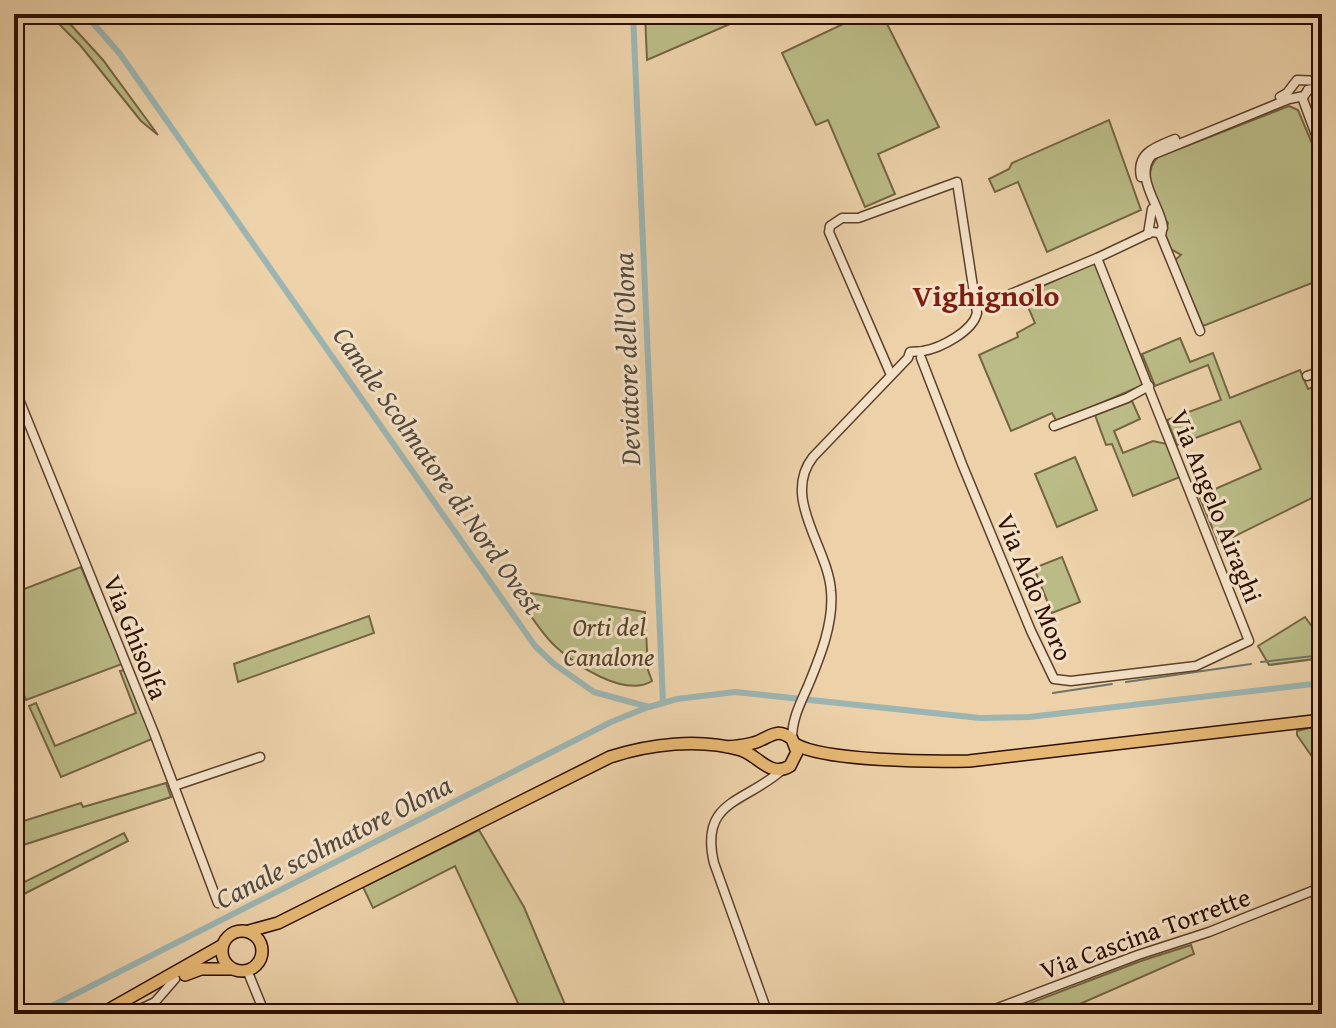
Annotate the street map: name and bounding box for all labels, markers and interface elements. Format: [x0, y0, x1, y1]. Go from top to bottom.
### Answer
water label: Deviatore dell'Olona [602, 252, 650, 467]
district label: Vighignolo [913, 273, 1060, 317]
water label: Canale Scolmatore di Nord Ovest [324, 317, 555, 624]
street label: Via Angelo Airaghi [1161, 404, 1273, 608]
street label: Via Aldo Moro [986, 507, 1084, 667]
street label: Via Ghisolfa [93, 569, 179, 706]
park label: Orti del Canalone [563, 607, 655, 676]
water label: Canale scolmatore Olona [208, 764, 458, 918]
street label: Via Cascina Torrette [1034, 877, 1256, 989]

